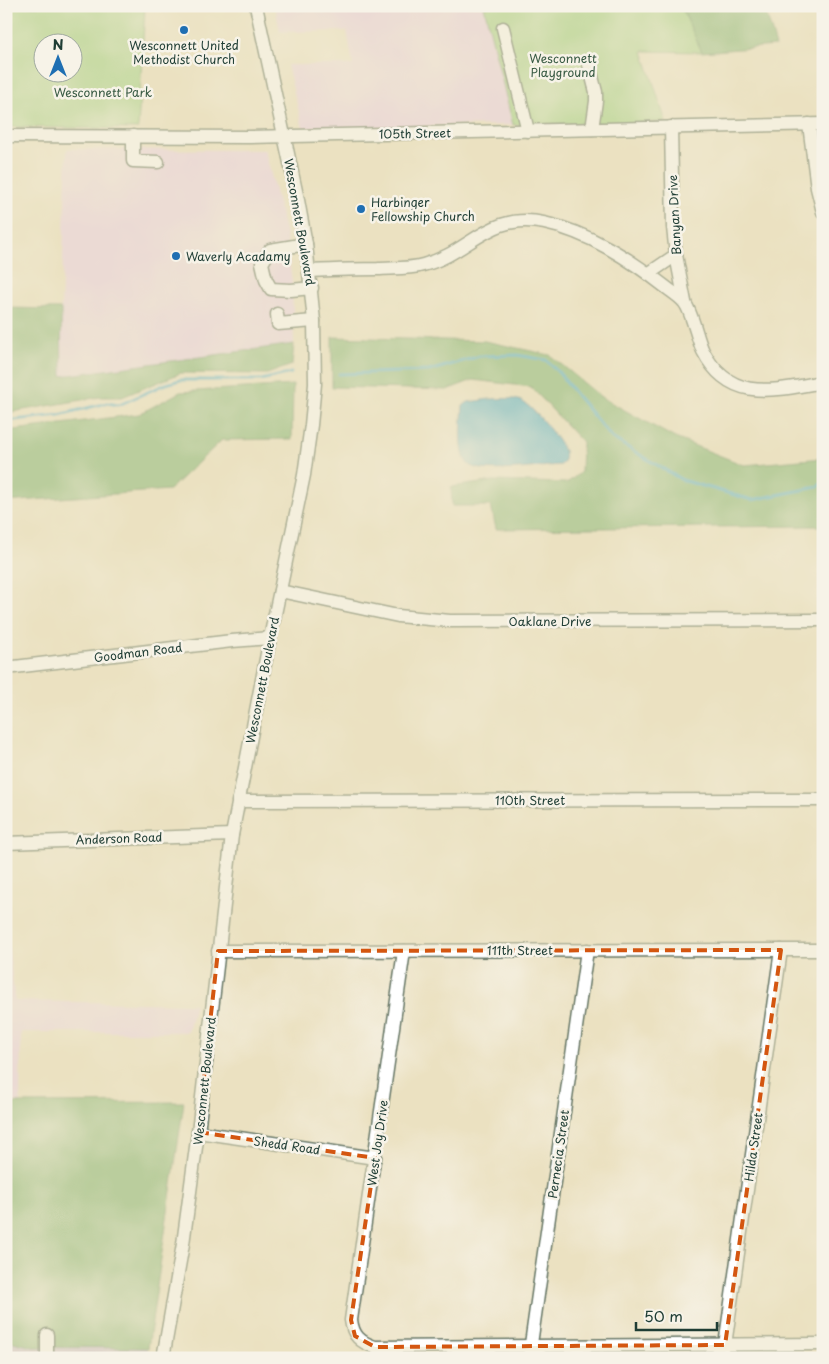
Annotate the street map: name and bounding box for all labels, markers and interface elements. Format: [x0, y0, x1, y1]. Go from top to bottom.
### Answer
marker: Wesconnett United Methodist Church [178, 24, 190, 36]
north arrow [32, 32, 82, 82]
text: N [52, 34, 64, 55]
place label: Wesconnett United Methodist Church [129, 36, 239, 68]
park label: Wesconnett Playground [529, 49, 597, 81]
park label: Wesconnett Park [54, 83, 152, 101]
street label: 105th Street [379, 123, 451, 143]
street label: Wesconnett Boulevard [280, 157, 320, 288]
street label: Banyan Drive [663, 174, 685, 256]
place label: Harbinger Fellowship Church [371, 193, 475, 225]
marker: Harbinger Fellowship Church [355, 203, 367, 215]
place label: Waverly Acadamy [186, 247, 291, 265]
marker: Waverly Acadamy [170, 250, 182, 262]
street label: Oaklane Drive [509, 612, 591, 630]
street label: Wesconnett Boulevard [241, 614, 283, 745]
street label: Goodman Road [93, 638, 183, 666]
street label: 110th Street [495, 791, 565, 809]
street label: Anderson Road [75, 827, 163, 849]
street label: 111th Street [487, 941, 553, 959]
street label: Wesconnett Boulevard [188, 1015, 220, 1146]
street label: West Joy Drive [362, 1099, 392, 1187]
street label: Pernecia Street [543, 1108, 573, 1199]
street label: Hilda Street [739, 1111, 767, 1183]
street label: Shedd Road [253, 1131, 321, 1159]
scale bar [636, 1299, 718, 1331]
text: 50 m [644, 1304, 683, 1327]

